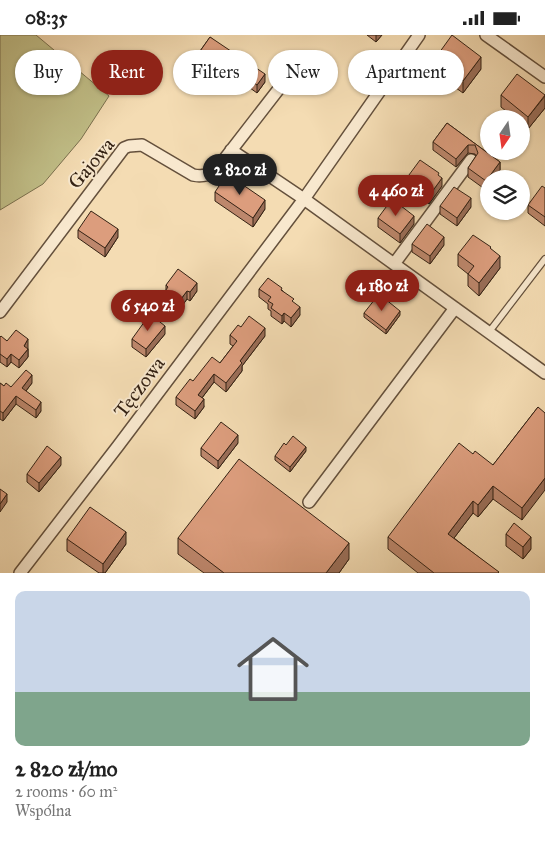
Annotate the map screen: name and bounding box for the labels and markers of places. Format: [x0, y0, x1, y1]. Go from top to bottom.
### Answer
pin: 2 820 zł [188, 154, 292, 196]
pin: 4 460 zł [344, 175, 448, 217]
pin: 4 180 zł [330, 269, 434, 312]
pin: 6 540 zł [96, 289, 200, 332]

